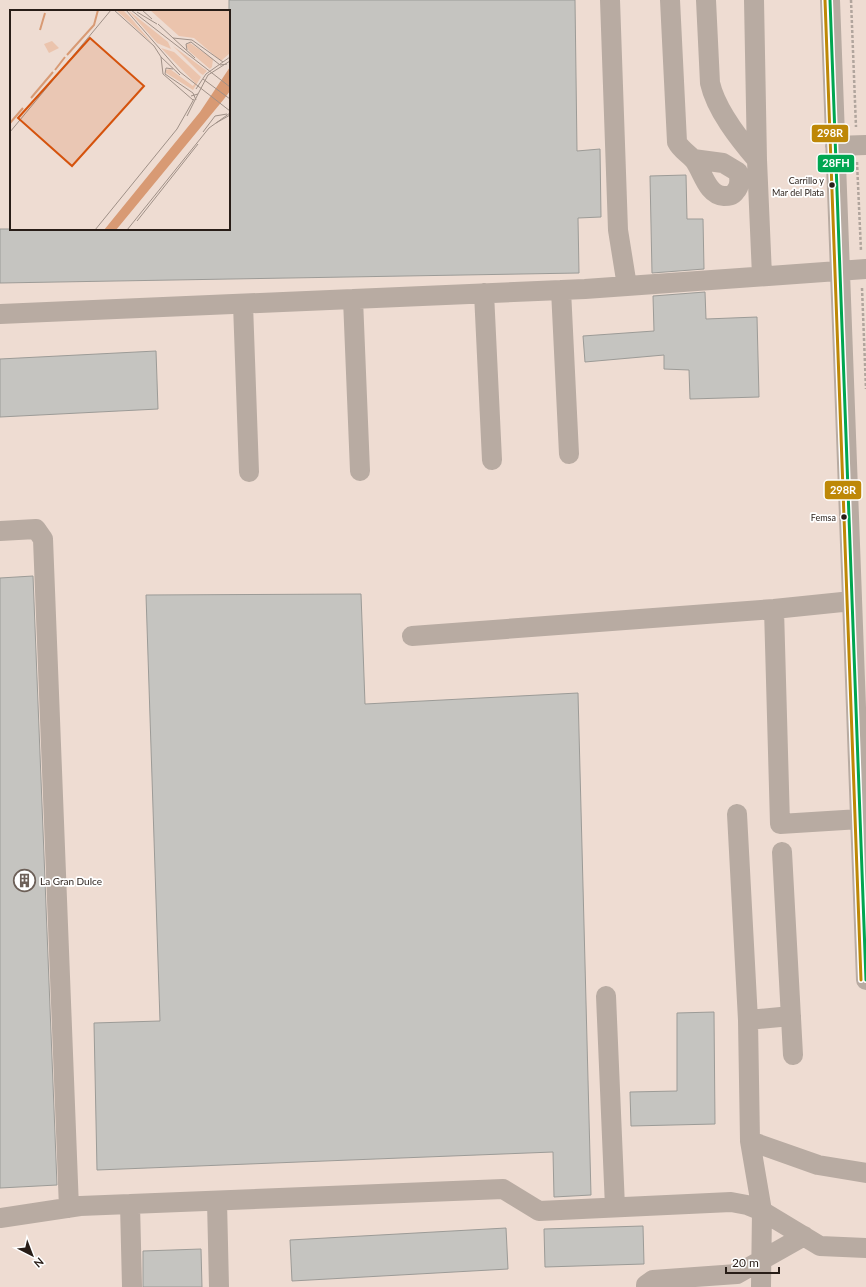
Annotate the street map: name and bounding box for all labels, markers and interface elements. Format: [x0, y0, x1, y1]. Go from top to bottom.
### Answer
inset map [10, 10, 230, 230]
line badge: 298R [811, 124, 849, 143]
text: 298R [817, 126, 844, 139]
line badge: 28FH [817, 154, 855, 173]
text: 28FH [822, 156, 850, 169]
place label: Carrillo y Mar del Plata [772, 175, 824, 198]
marker: Carrillo y Mar del Plata [827, 180, 837, 190]
line badge: 298R [824, 480, 862, 500]
text: 298R [830, 483, 857, 496]
place label: Femsa [811, 512, 836, 523]
marker: Femsa [839, 512, 849, 522]
building icon: La Gran Dulce [12, 868, 38, 894]
place label: La Gran Dulce [40, 875, 102, 887]
north arrow [12, 1235, 52, 1275]
scale bar [726, 1249, 779, 1275]
text: N [32, 1255, 47, 1270]
text: 20 m [732, 1255, 759, 1270]

